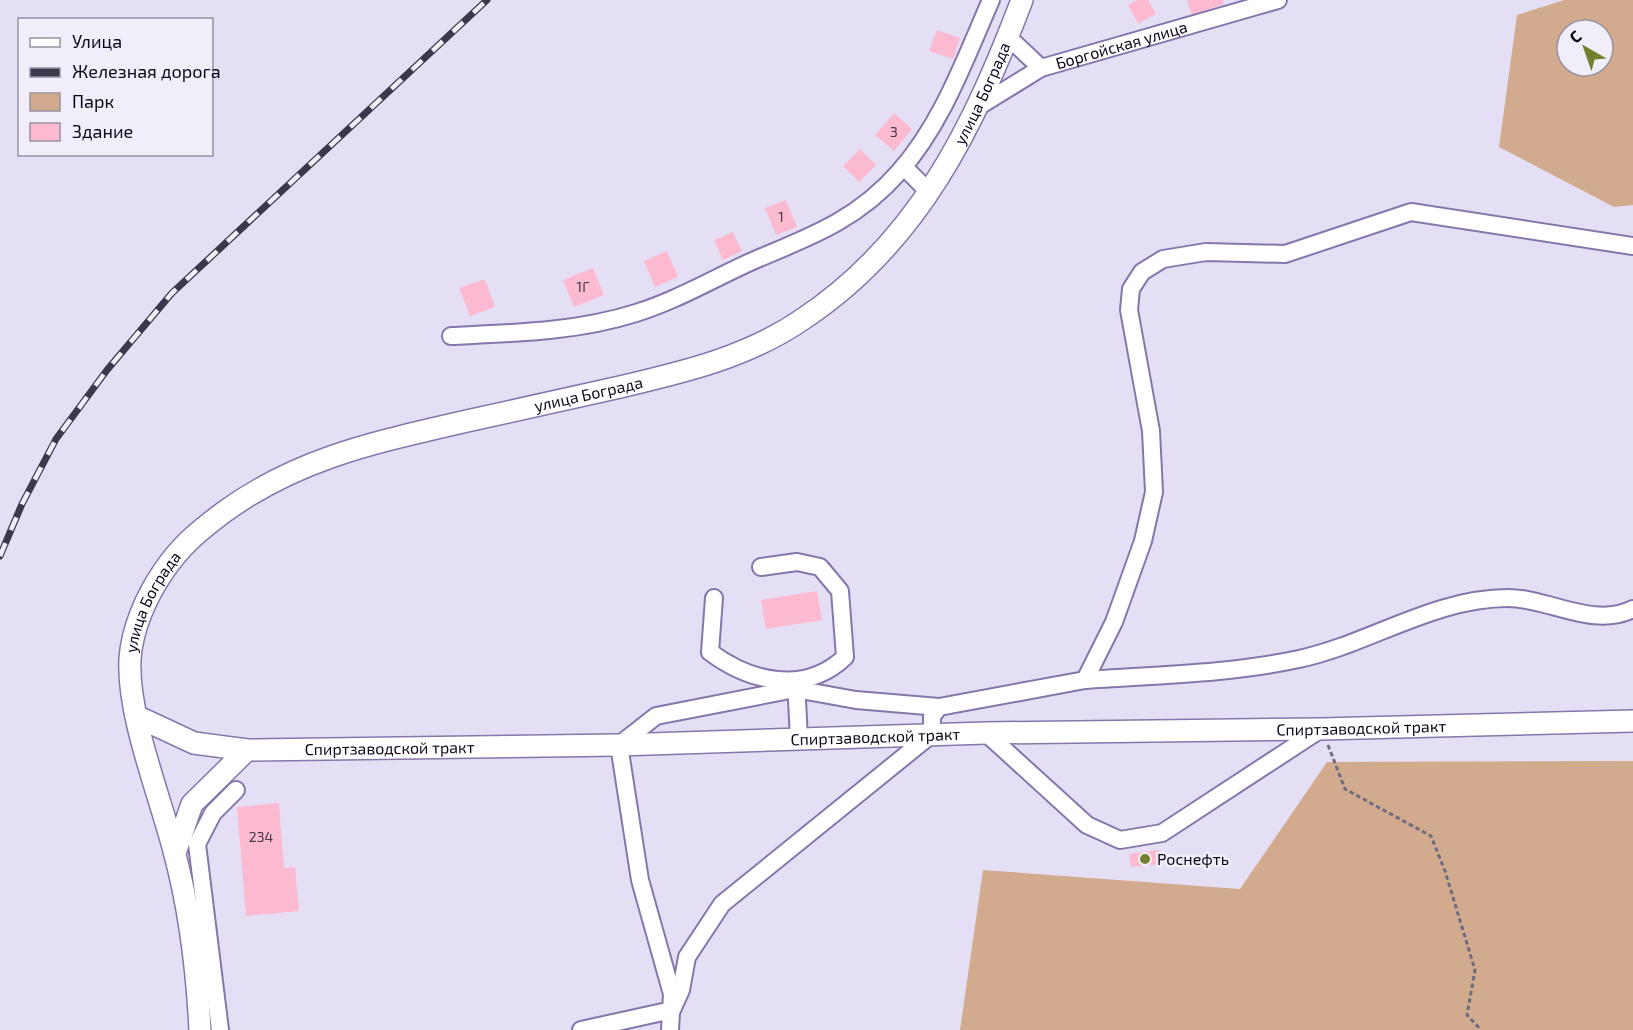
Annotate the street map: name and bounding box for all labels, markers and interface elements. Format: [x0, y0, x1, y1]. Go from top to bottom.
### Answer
street label: Боргойская улица [1053, 17, 1189, 72]
legend [18, 18, 213, 156]
north arrow [1555, 18, 1615, 78]
text: С [1565, 26, 1585, 46]
text: Улица [72, 30, 122, 52]
street label: улица Бограда [949, 39, 1013, 148]
text: Железная дорога [72, 60, 221, 82]
text: Парк [72, 90, 114, 112]
text: Здание [72, 120, 133, 142]
house number: 3 [890, 123, 898, 140]
house number: 1 [778, 208, 784, 225]
house number: 1Г [577, 278, 589, 295]
street label: улица Бограда [532, 372, 645, 416]
street label: улица Бограда [121, 547, 184, 654]
street label: Спиртзаводской тракт [1276, 716, 1447, 739]
street label: Спиртзаводской тракт [790, 724, 961, 748]
street label: Спиртзаводской тракт [305, 737, 475, 758]
house number: 234 [249, 828, 273, 845]
place label: Роснефть [1157, 849, 1229, 868]
marker: Роснефть [1138, 852, 1152, 866]

